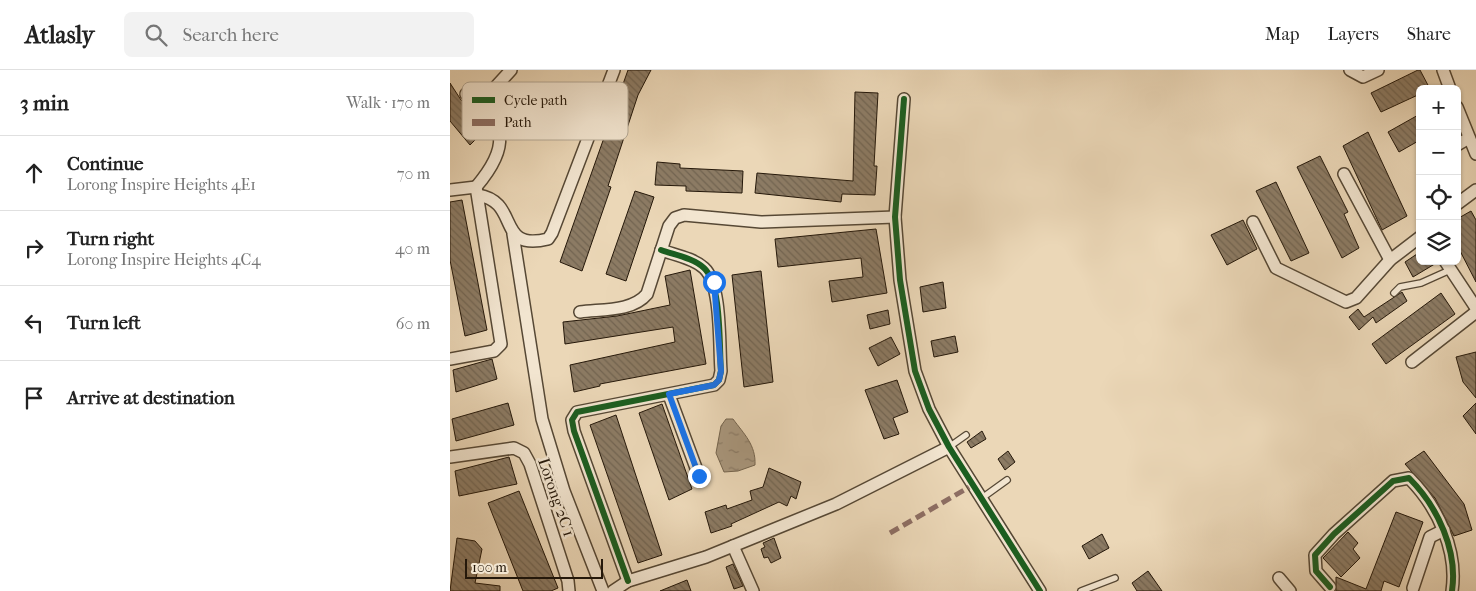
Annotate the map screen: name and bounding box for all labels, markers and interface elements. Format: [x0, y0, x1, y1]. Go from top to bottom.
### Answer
search box [124, 12, 474, 57]
text: Atlasly [25, 21, 94, 49]
icon: search [142, 21, 170, 49]
text: Search here [182, 24, 279, 46]
text: Map [1265, 24, 1299, 45]
text: Layers [1327, 24, 1379, 45]
text: Share [1407, 24, 1451, 45]
legend [462, 82, 628, 140]
map controls [1416, 85, 1461, 265]
button: + [1416, 85, 1461, 130]
text: 3 min [20, 91, 69, 115]
text: Cycle path [504, 92, 568, 109]
text: Walk · 170 m [346, 93, 430, 112]
text: Path [504, 114, 532, 131]
button: − [1416, 130, 1461, 175]
text: Continue [67, 153, 143, 175]
icon: ahead [20, 159, 48, 187]
text: 70 m [397, 164, 430, 183]
text: Lorong Inspire Heights 4E1 [67, 175, 256, 194]
button: locate [1416, 175, 1461, 220]
button: layers [1416, 220, 1461, 265]
text: Turn right [67, 228, 154, 250]
icon: right [20, 234, 48, 262]
text: 40 m [395, 239, 430, 258]
text: Lorong Inspire Heights 4C4 [67, 250, 261, 269]
route start [703, 271, 726, 294]
icon: left [20, 309, 48, 337]
text: Turn left [67, 312, 141, 334]
text: 60 m [396, 314, 430, 333]
icon: arrive [20, 384, 48, 412]
text: Arrive at destination [67, 387, 235, 409]
street label: Lorong 2C 1 [534, 455, 579, 539]
route end [688, 465, 711, 488]
scale bar [465, 556, 602, 579]
text: 100 m [472, 559, 507, 576]

